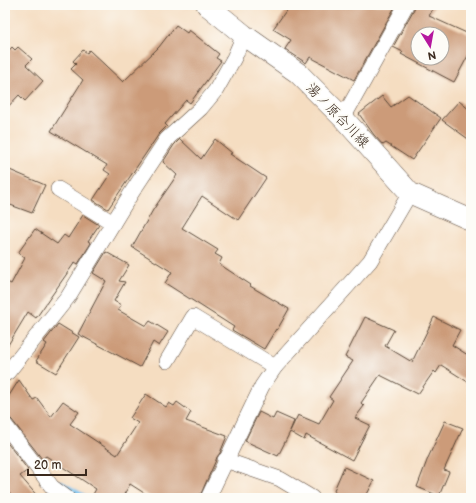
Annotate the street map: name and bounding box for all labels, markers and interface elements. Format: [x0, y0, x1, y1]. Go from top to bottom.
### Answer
north arrow [410, 26, 450, 66]
text: N [427, 48, 437, 62]
street label: 湯ノ原合川線 [302, 79, 373, 151]
scale bar [28, 451, 86, 477]
text: 20 m [34, 458, 61, 473]

